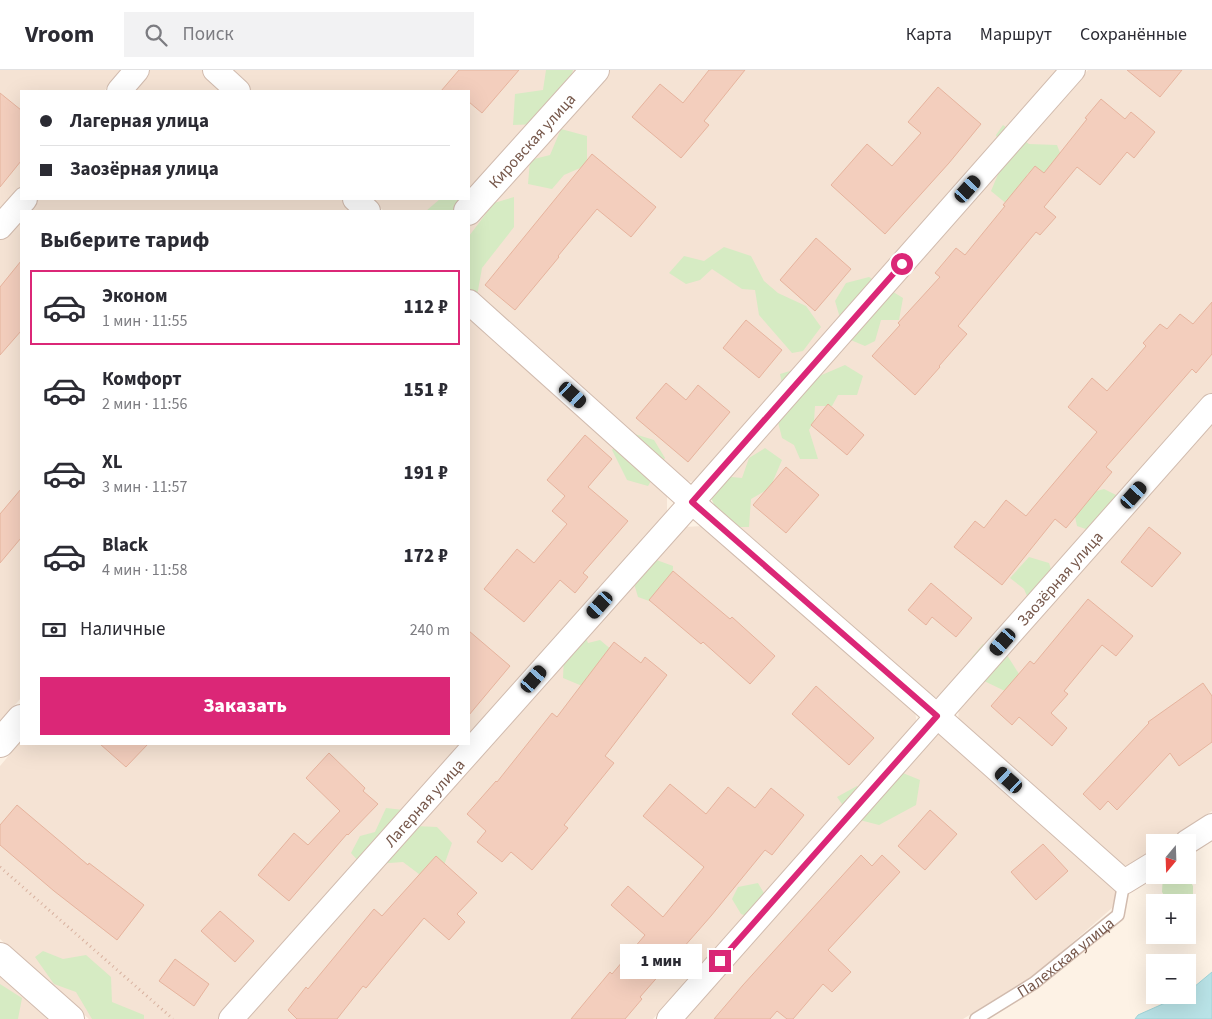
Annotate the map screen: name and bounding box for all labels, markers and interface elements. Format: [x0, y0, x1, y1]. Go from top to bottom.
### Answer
search box [124, 12, 474, 57]
text: Vroom [25, 17, 94, 52]
icon: search [142, 21, 170, 49]
text: Поиск [182, 21, 234, 48]
text: Карта [906, 22, 952, 47]
text: Маршрут [980, 22, 1052, 47]
text: Сохранённые [1080, 22, 1187, 47]
street label: Кировская улица [484, 89, 581, 193]
text: Лагерная улица [70, 108, 209, 135]
text: Заозёрная улица [70, 156, 219, 183]
car [952, 173, 983, 205]
text: Выберите тариф [40, 224, 210, 256]
route start [891, 253, 913, 275]
text: Эконом [102, 283, 168, 310]
icon: car [42, 285, 87, 330]
text: 112 ₽ [404, 294, 448, 321]
text: 1 мин · 11:55 [102, 310, 188, 332]
text: Комфорт [102, 366, 182, 393]
icon: car [42, 368, 87, 413]
text: 151 ₽ [404, 377, 448, 404]
car [556, 379, 589, 411]
text: 2 мин · 11:56 [102, 393, 188, 415]
text: XL [102, 449, 123, 476]
icon: car [42, 451, 87, 496]
text: 191 ₽ [404, 460, 448, 487]
text: 3 мин · 11:57 [102, 476, 188, 498]
car [1118, 479, 1149, 511]
street label: Заозёрная улица [1012, 527, 1108, 631]
text: Black [102, 532, 148, 559]
icon: car [42, 534, 87, 579]
text: 172 ₽ [404, 543, 448, 570]
text: 4 мин · 11:58 [102, 559, 188, 581]
car [584, 589, 615, 621]
icon: cash [40, 616, 68, 644]
text: Наличные [80, 616, 165, 643]
text: 240 m [410, 619, 450, 641]
car [987, 626, 1018, 658]
car [518, 663, 549, 695]
button: Заказать [40, 677, 450, 735]
street label: Лагерная улица [379, 754, 470, 852]
car [992, 764, 1025, 796]
north arrow [1146, 834, 1196, 884]
map controls [1146, 834, 1196, 1004]
button: + [1146, 894, 1196, 944]
street label: Палехская улица [1013, 912, 1119, 1003]
callout: 1 мин [620, 944, 702, 978]
text: 1 мин [640, 950, 682, 972]
route end [709, 950, 731, 972]
button: − [1146, 954, 1196, 1004]

